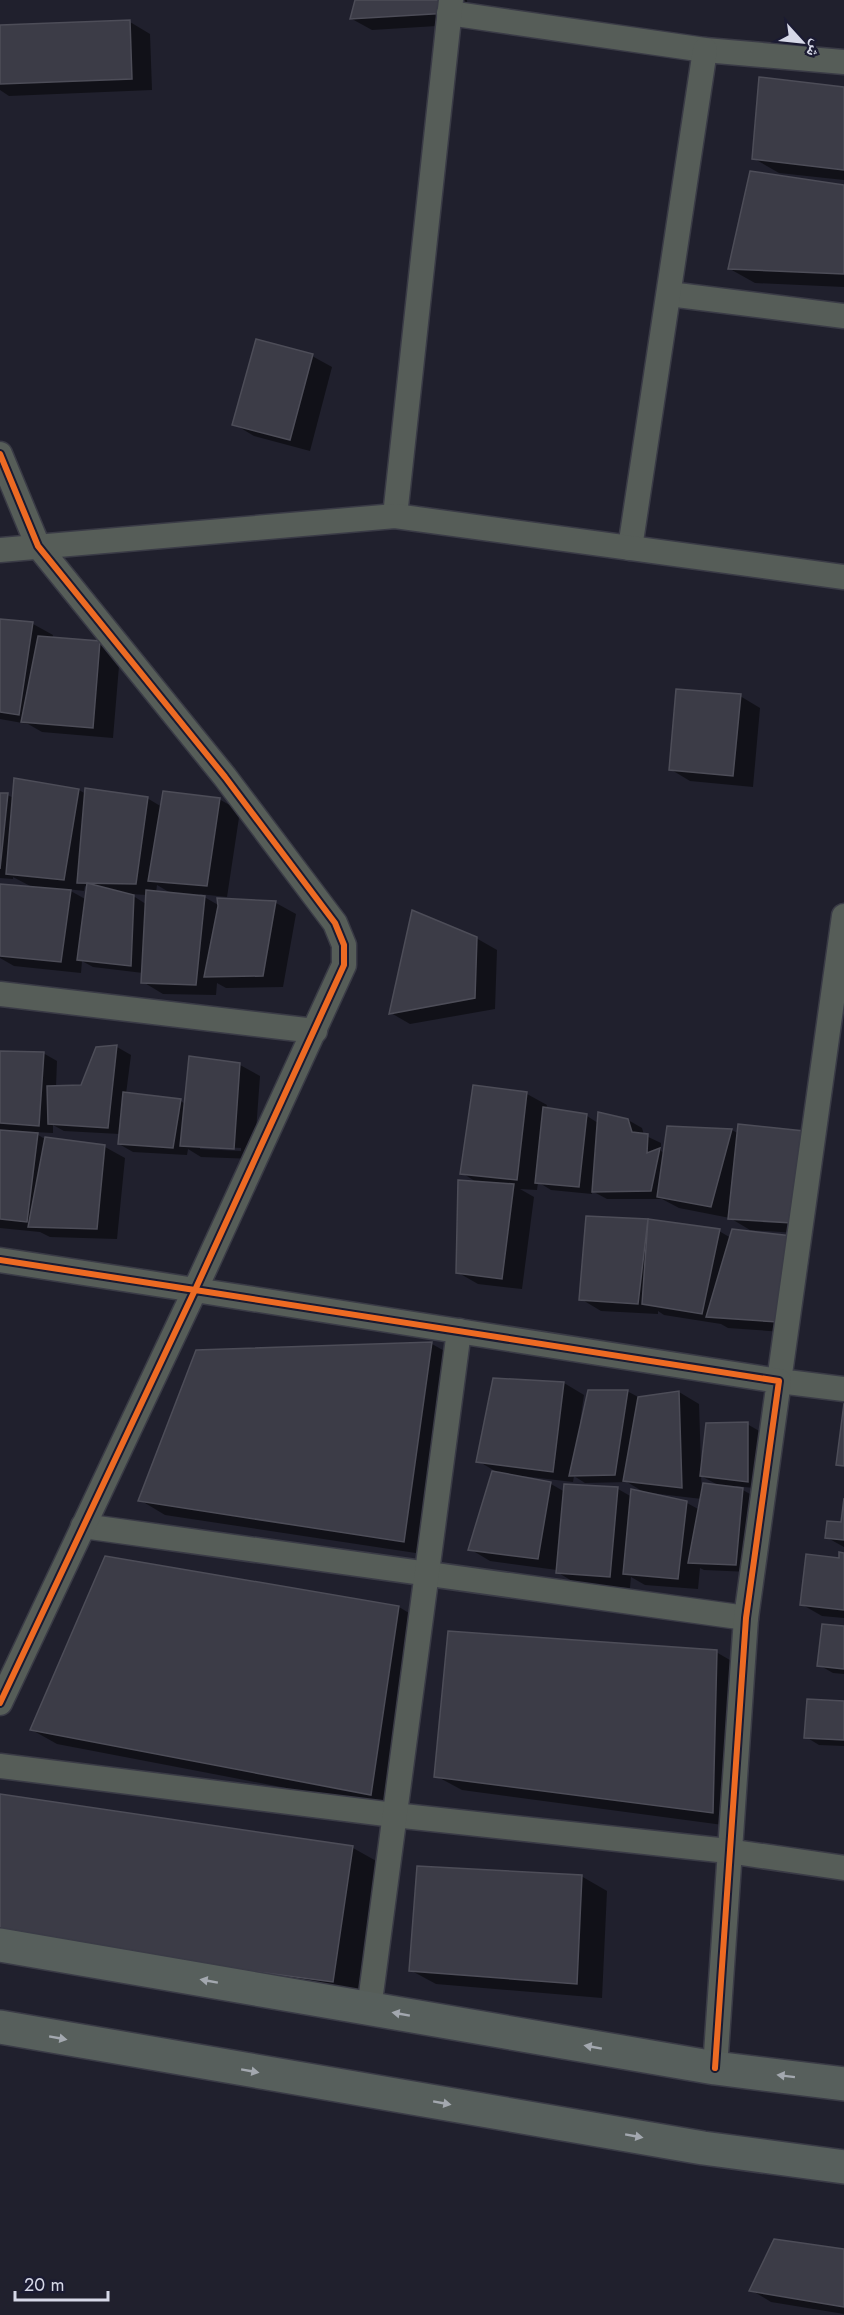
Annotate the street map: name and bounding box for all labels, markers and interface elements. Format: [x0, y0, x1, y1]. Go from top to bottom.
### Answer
north arrow [772, 12, 832, 72]
text: ش [801, 36, 829, 61]
one-way arrow [199, 1977, 218, 1986]
one-way arrow [391, 2009, 410, 2018]
one-way arrow [48, 2033, 67, 2042]
one-way arrow [584, 2042, 603, 2051]
one-way arrow [240, 2066, 259, 2075]
one-way arrow [776, 2072, 795, 2081]
one-way arrow [433, 2099, 452, 2108]
one-way arrow [625, 2132, 644, 2141]
scale bar [15, 2264, 108, 2302]
text: 20 m [24, 2272, 64, 2298]

